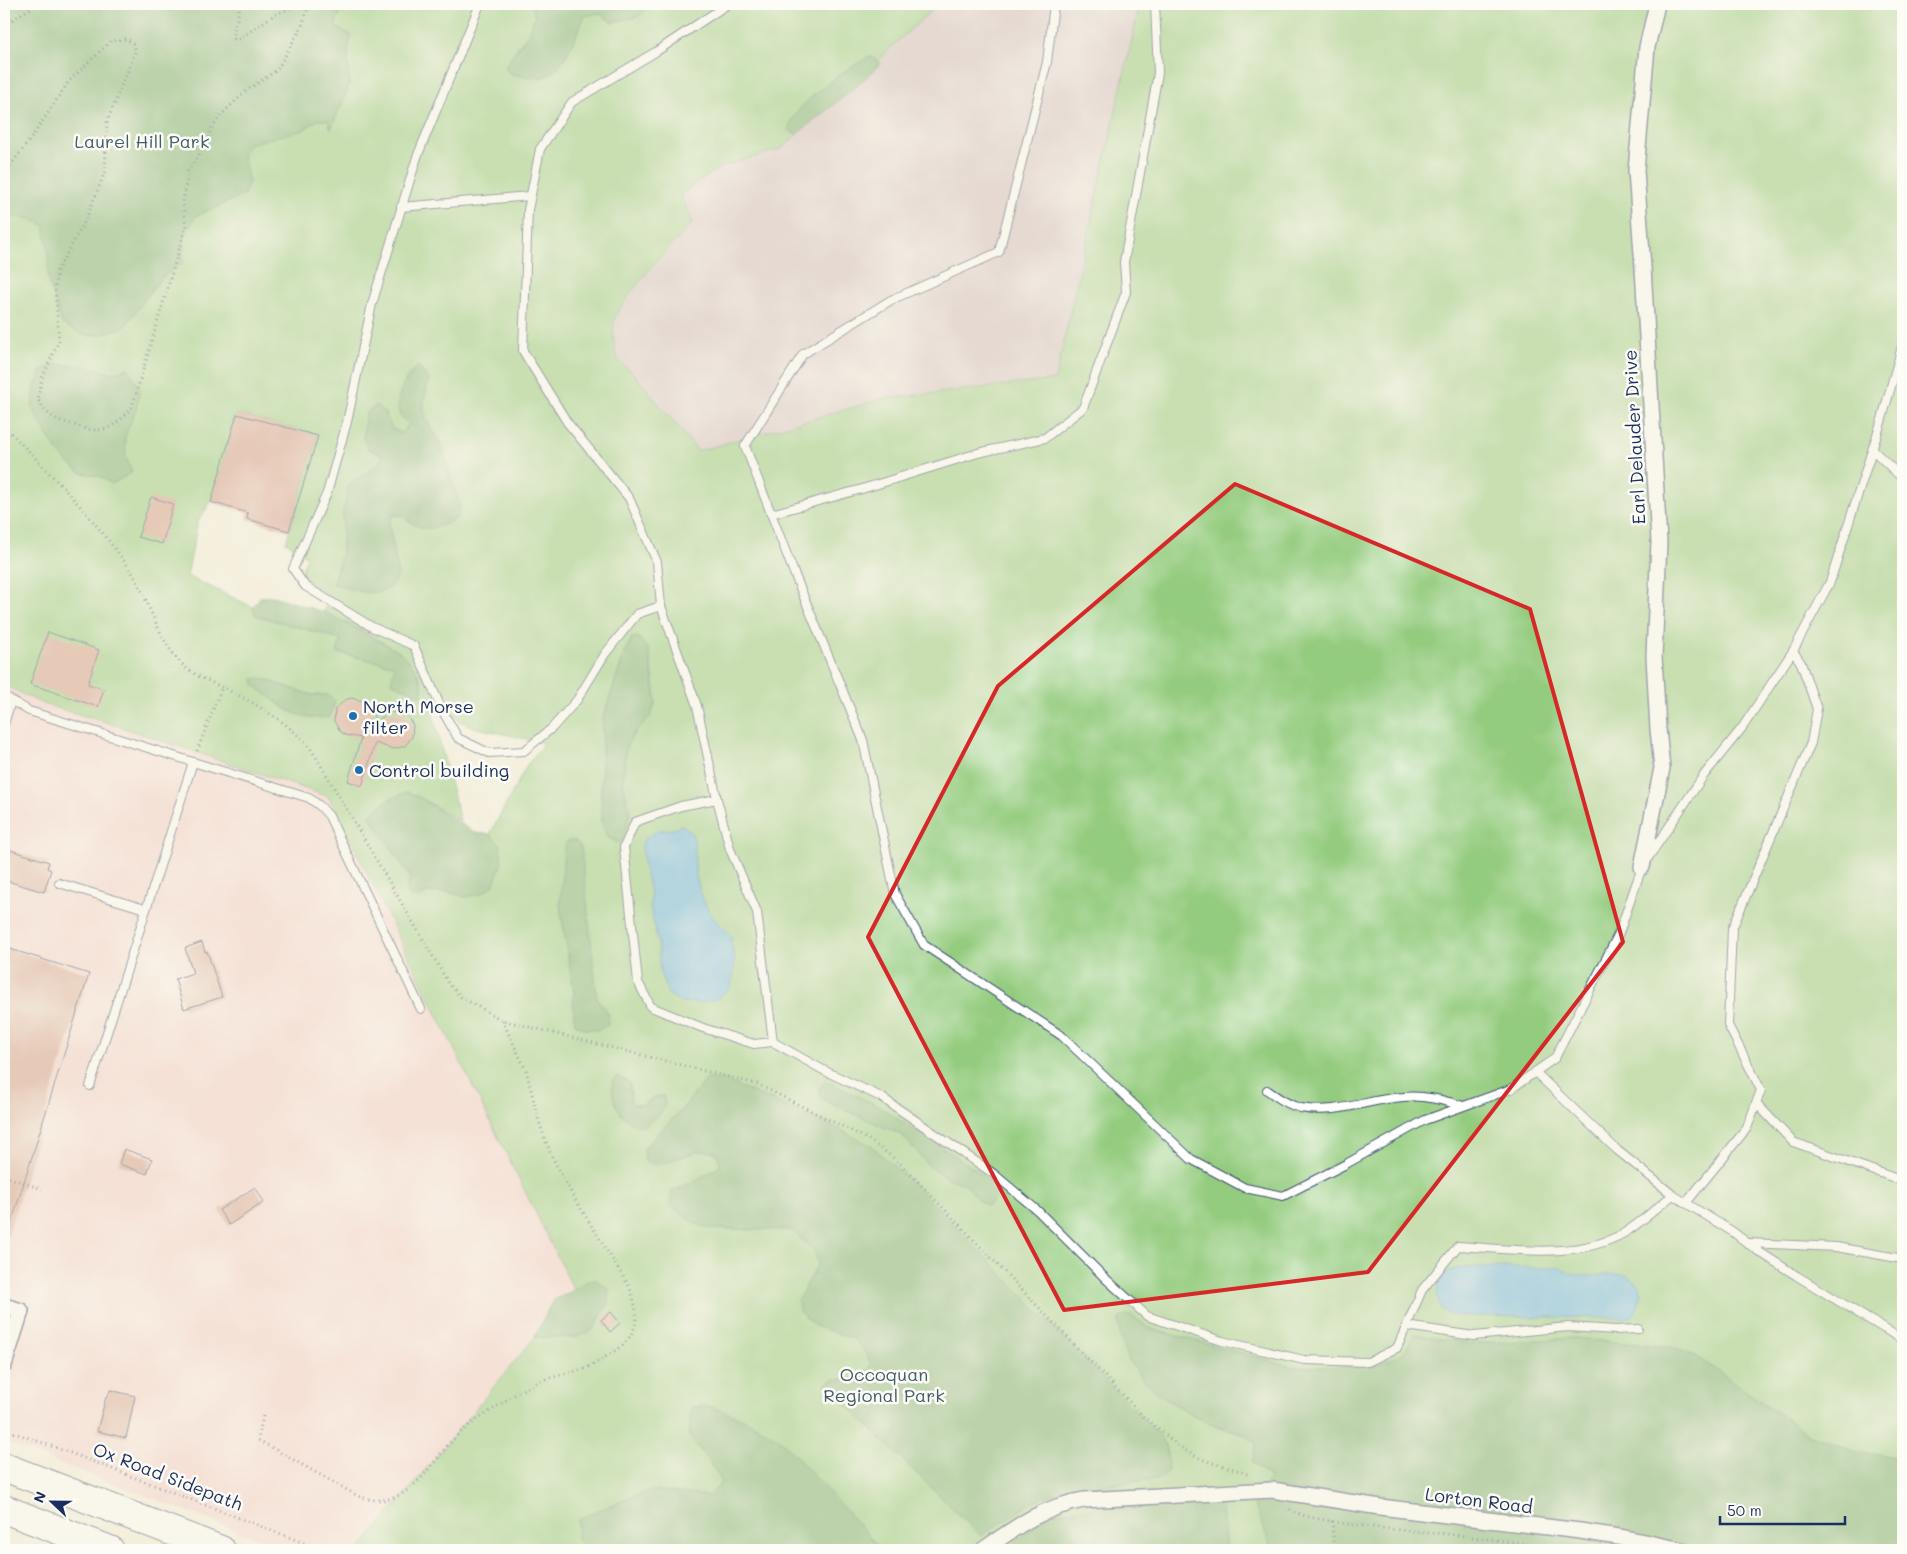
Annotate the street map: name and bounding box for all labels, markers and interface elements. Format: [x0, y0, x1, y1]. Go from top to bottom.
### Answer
park label: Laurel Hill Park [75, 129, 209, 153]
street label: Earl Delauder Drive [1617, 349, 1651, 525]
place label: North Morse filter [363, 694, 474, 739]
marker: North Morse filter [347, 710, 359, 722]
place label: Control building [369, 758, 509, 782]
marker: Control building [353, 764, 365, 776]
park label: Occoquan Regional Park [823, 1362, 945, 1407]
street label: Ox Road Sidepath [90, 1436, 246, 1516]
north arrow [28, 1476, 78, 1526]
street label: Lorton Road [1424, 1481, 1534, 1519]
text: N [29, 1488, 50, 1505]
scale bar [1720, 1494, 1844, 1526]
text: 50 m [1727, 1500, 1762, 1520]

